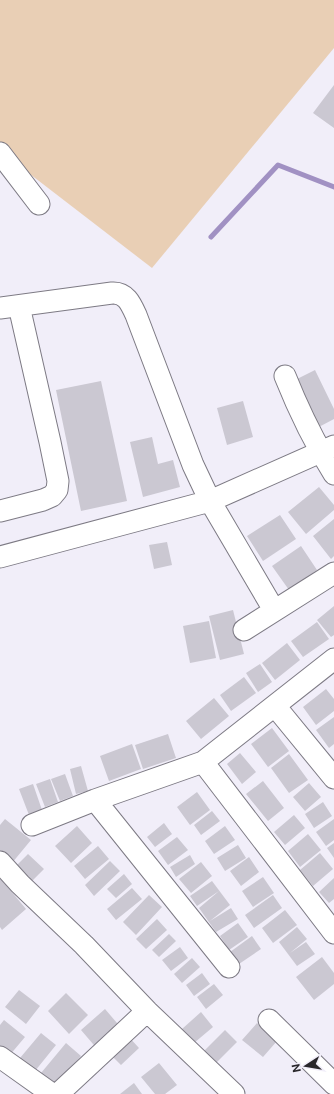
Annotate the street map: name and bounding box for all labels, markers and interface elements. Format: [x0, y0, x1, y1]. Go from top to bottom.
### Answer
north arrow [286, 1046, 326, 1086]
text: N [289, 1063, 303, 1074]

